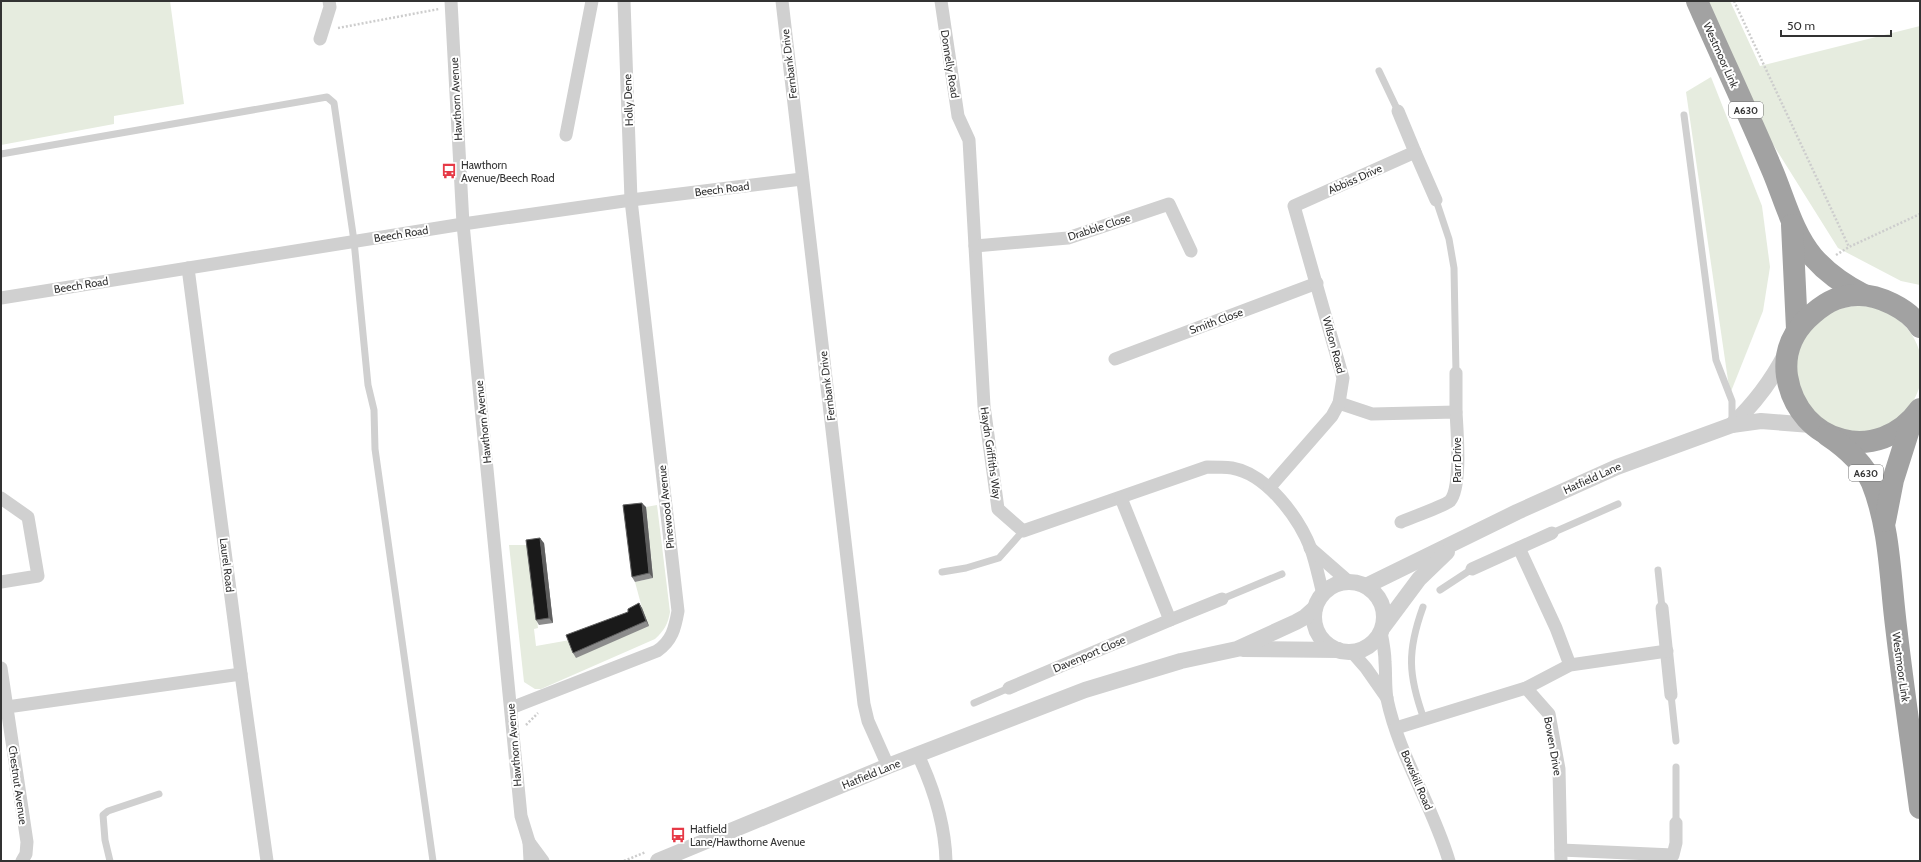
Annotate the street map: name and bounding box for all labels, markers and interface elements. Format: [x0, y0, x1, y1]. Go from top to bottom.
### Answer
scale bar [1781, 12, 1891, 38]
text: 50 m [1787, 18, 1815, 33]
street label: Westmoor Link [1700, 20, 1742, 90]
street label: Fernbank Drive [778, 28, 800, 100]
street label: Donnelly Road [938, 29, 962, 99]
street label: Hawthorn Avenue [447, 57, 465, 141]
street label: Holly Dene [620, 73, 636, 126]
road number: A630 [1729, 102, 1763, 118]
place label: Hawthorn Avenue/Beech Road [461, 158, 555, 185]
street label: Abbiss Drive [1326, 161, 1384, 197]
bus stop icon: Hawthorn Avenue/Beech Road [440, 162, 458, 180]
street label: Beech Road [694, 179, 750, 199]
street label: Drabble Close [1066, 210, 1132, 244]
street label: Beech Road [373, 223, 429, 245]
street label: Beech Road [53, 274, 109, 296]
street label: Smith Close [1187, 305, 1245, 337]
street label: Wilson Road [1320, 315, 1348, 375]
street label: Fernbank Drive [816, 350, 838, 422]
street label: Hawthorn Avenue [472, 379, 494, 464]
street label: Haydn Griffiths Way [978, 406, 1004, 500]
street label: Parr Drive [1450, 437, 1464, 483]
street label: Hatfield Lane [1561, 459, 1623, 497]
street label: Pinewood Avenue [655, 464, 677, 549]
road number: A630 [1849, 465, 1883, 481]
street label: Laurel Road [217, 537, 237, 593]
street label: Westmoor Link [1889, 631, 1913, 703]
street label: Davenport Close [1051, 632, 1128, 676]
street label: Hawthorn Avenue [503, 702, 525, 787]
street label: Bowen Drive [1541, 716, 1565, 777]
street label: Chestnut Avenue [6, 745, 31, 826]
street label: Bowskill Road [1398, 748, 1436, 812]
street label: Hatfield Lane [840, 756, 903, 792]
place label: Hatfield Lane/Hawthorne Avenue [690, 822, 806, 849]
bus stop icon: Hatfield Lane/Hawthorne Avenue [669, 826, 687, 844]

